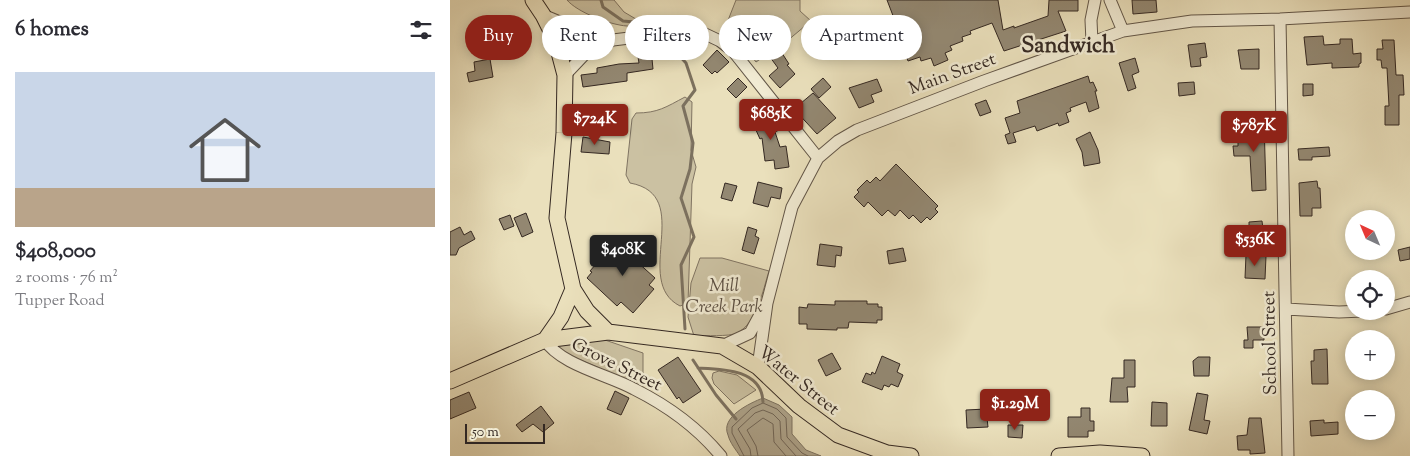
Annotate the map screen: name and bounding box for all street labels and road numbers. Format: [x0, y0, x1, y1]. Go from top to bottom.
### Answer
street label: Main Street [906, 47, 1000, 103]
street label: School Street [1257, 291, 1285, 395]
street label: Grove Street [566, 333, 666, 399]
street label: Water Street [751, 340, 844, 423]

